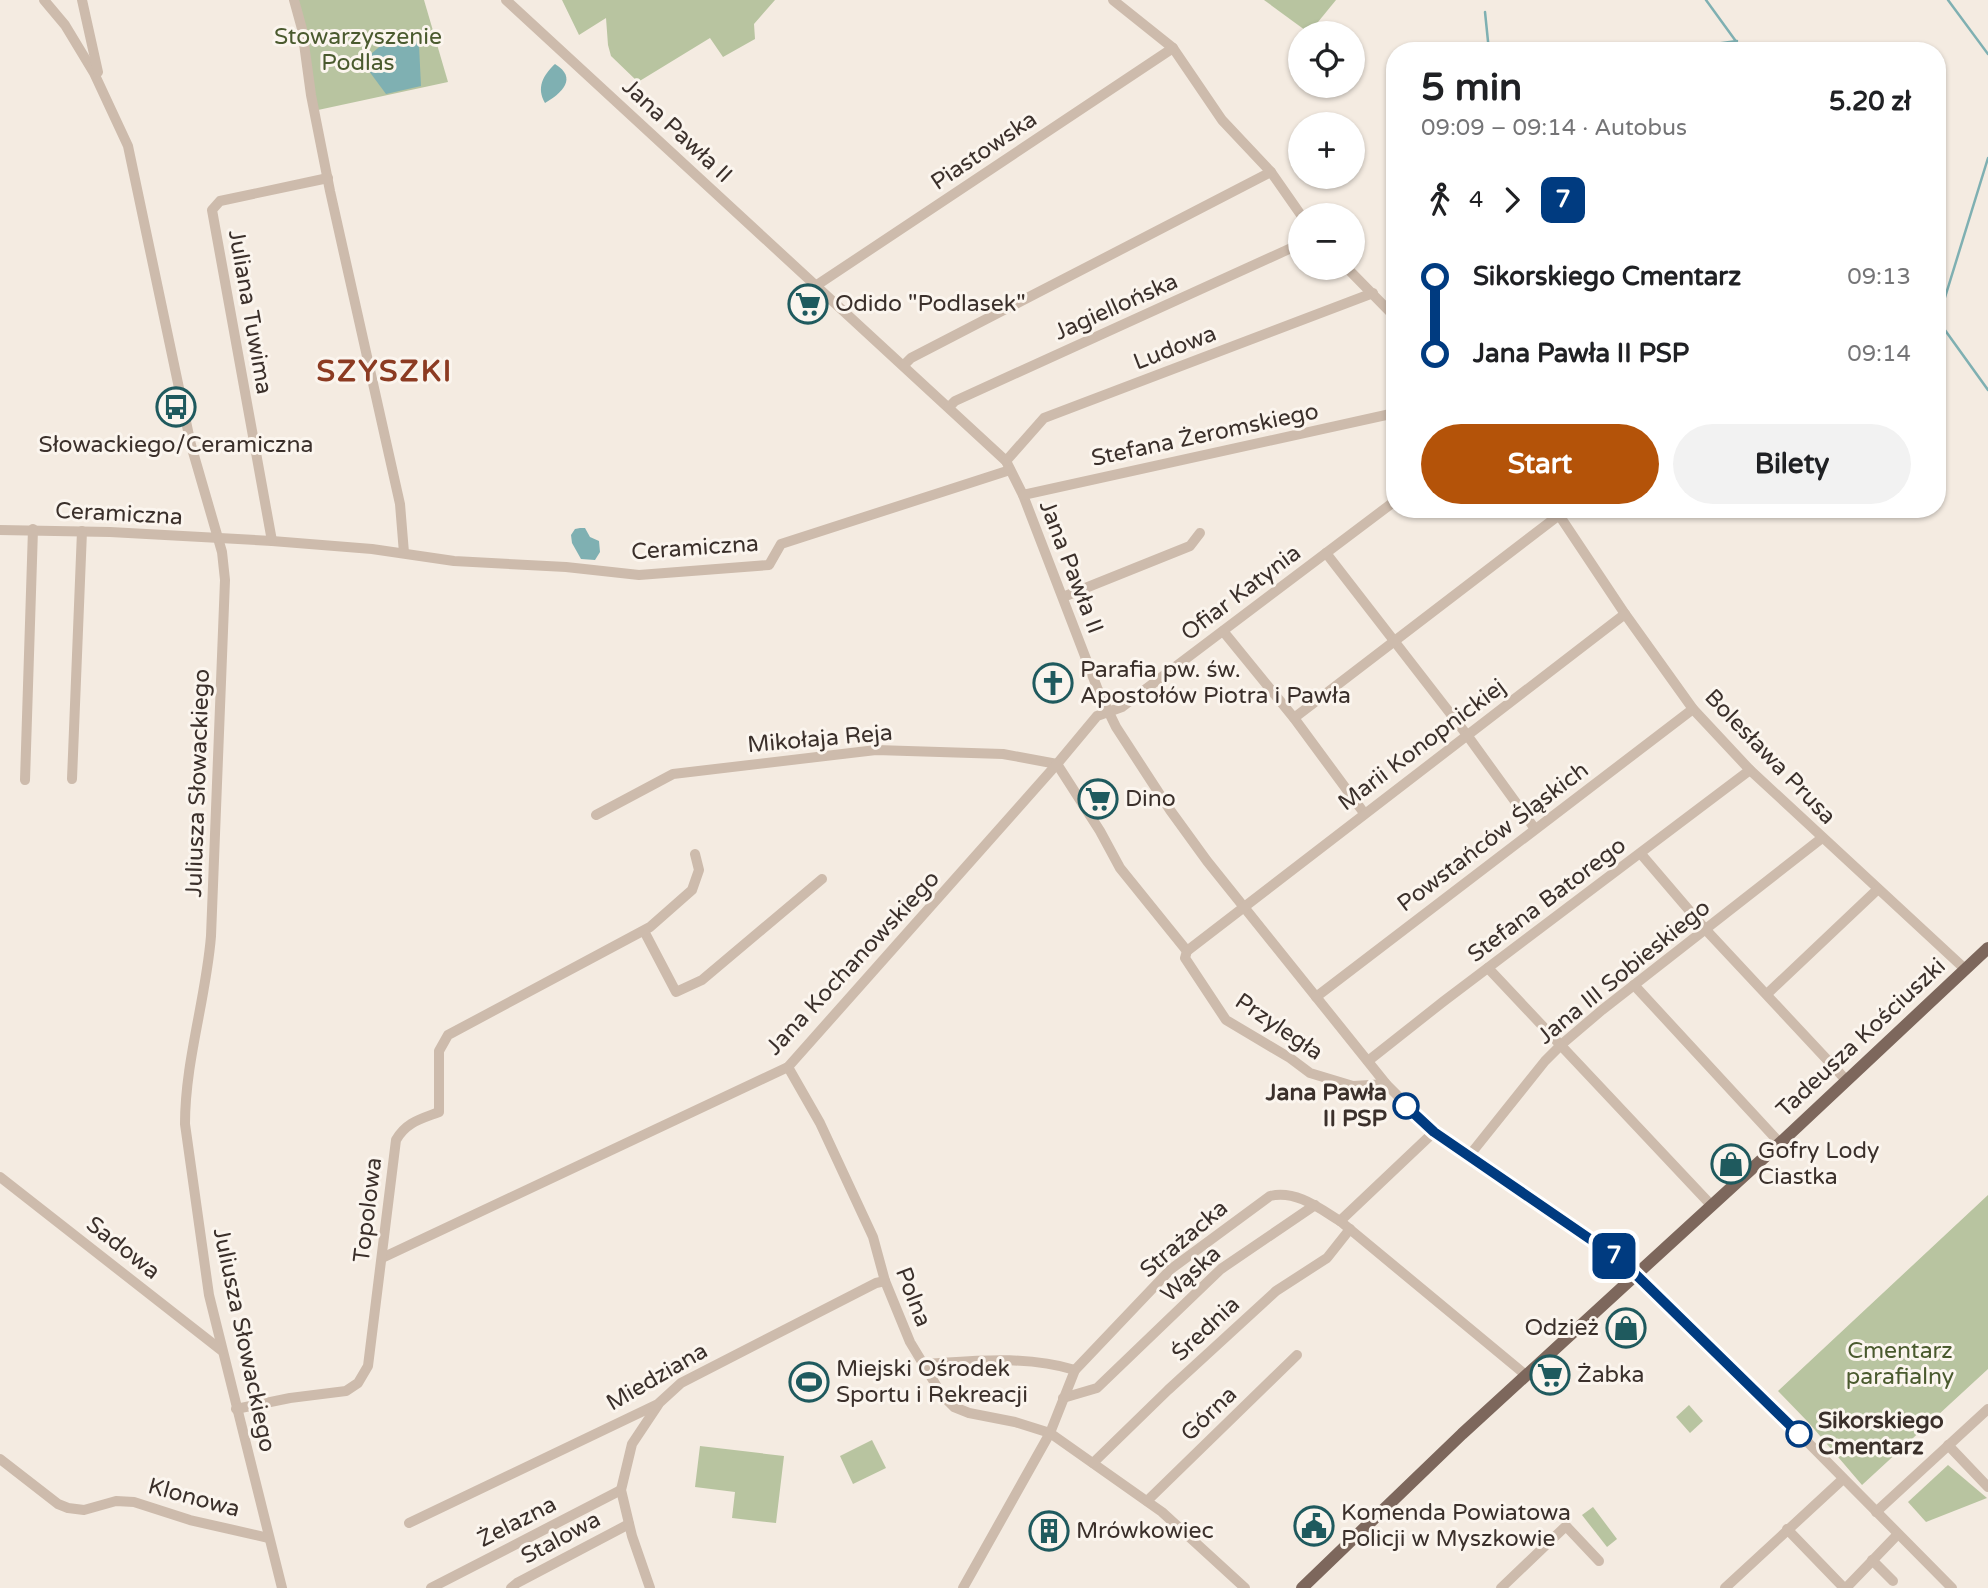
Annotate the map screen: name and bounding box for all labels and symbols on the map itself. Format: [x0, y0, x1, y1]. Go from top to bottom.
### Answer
park label: Stowarzyszenie Podlas [274, 23, 442, 77]
street label: Jana Pawła II [616, 73, 738, 189]
street label: Piastowska [926, 105, 1042, 197]
street label: Juliana Tuwima [222, 228, 278, 396]
street label: Jagiellońska [1050, 267, 1182, 347]
supermarket icon: Odido "Podlasek" [787, 283, 829, 325]
place label: Odido "Podlasek" [835, 290, 1026, 318]
street label: Ludowa [1130, 319, 1220, 377]
district label: SZYSZKI [317, 353, 453, 390]
bus stop icon: Słowackiego/Ceramiczna [155, 386, 197, 428]
street label: Stefana Żeromskiego [1089, 397, 1321, 473]
place label: Słowackiego/Ceramiczna [38, 431, 314, 459]
street label: Jana Pawła II [1033, 496, 1109, 638]
street label: Ceramiczna [54, 497, 184, 531]
street label: Ceramiczna [630, 530, 760, 566]
street label: Ofiar Katynia [1176, 539, 1306, 647]
place label: Parafia pw. św. Apostołów Piotra i Pawła [1080, 656, 1351, 710]
church icon: Parafia pw. św. Apostołów Piotra i Pawła [1032, 662, 1074, 704]
street label: Juliusza Słowackiego [180, 668, 216, 898]
street label: Marii Konopnickiej [1333, 673, 1511, 817]
street label: Bolesława Prusa [1698, 684, 1842, 830]
street label: Mikołaja Reja [746, 719, 894, 759]
street label: Powstańców Śląskich [1392, 756, 1594, 918]
supermarket icon: Dino [1077, 778, 1119, 820]
place label: Dino [1125, 785, 1176, 813]
street label: Stefana Batorego [1462, 831, 1632, 969]
street label: Jana Kochanowskiego [760, 865, 946, 1061]
street label: Jana III Sobieskiego [1532, 894, 1716, 1050]
street label: Tadeusza Kościuszki [1771, 952, 1951, 1124]
street label: Przyległa [1230, 987, 1328, 1067]
place label: Jana Pawła II PSP [1265, 1079, 1388, 1133]
marker: Jana Pawła II PSP [1393, 1093, 1419, 1119]
place label: Gofry Lody Ciastka [1758, 1137, 1879, 1191]
shop icon: Gofry Lody Ciastka [1710, 1143, 1752, 1185]
street label: Topolowa [348, 1156, 388, 1264]
street label: Strażacka [1134, 1194, 1234, 1284]
street label: Sadowa [80, 1210, 166, 1286]
street label: Juliusza Słowackiego [207, 1225, 281, 1455]
line badge: 7 [1591, 1233, 1637, 1279]
street label: Wąska [1155, 1240, 1227, 1308]
street label: Polna [889, 1263, 937, 1331]
street label: Średnia [1166, 1291, 1246, 1367]
shop icon: Odzież [1605, 1307, 1647, 1349]
place label: Odzież [1525, 1314, 1599, 1342]
street label: Miedziana [601, 1337, 713, 1417]
park label: Cmentarz parafialny [1846, 1337, 1954, 1391]
supermarket icon: Żabka [1529, 1354, 1571, 1396]
place label: Miejski Ośrodek Sportu i Rekreacji [836, 1355, 1028, 1409]
sports icon: Miejski Ośrodek Sportu i Rekreacji [788, 1361, 830, 1403]
place label: Żabka [1577, 1361, 1644, 1389]
street label: Górna [1175, 1381, 1243, 1447]
place label: Sikorskiego Cmentarz [1818, 1407, 1944, 1461]
marker: Sikorskiego Cmentarz [1786, 1421, 1812, 1447]
street label: Klonowa [145, 1472, 243, 1524]
street label: Żelazna [473, 1490, 561, 1554]
place label: Komenda Powiatowa Policji w Myszkowie [1341, 1499, 1571, 1553]
street label: Stalowa [516, 1505, 606, 1571]
public building icon: Komenda Powiatowa Policji w Myszkowie [1293, 1505, 1335, 1547]
building icon: Mrówkowiec [1028, 1510, 1070, 1552]
place label: Mrówkowiec [1076, 1517, 1214, 1545]

